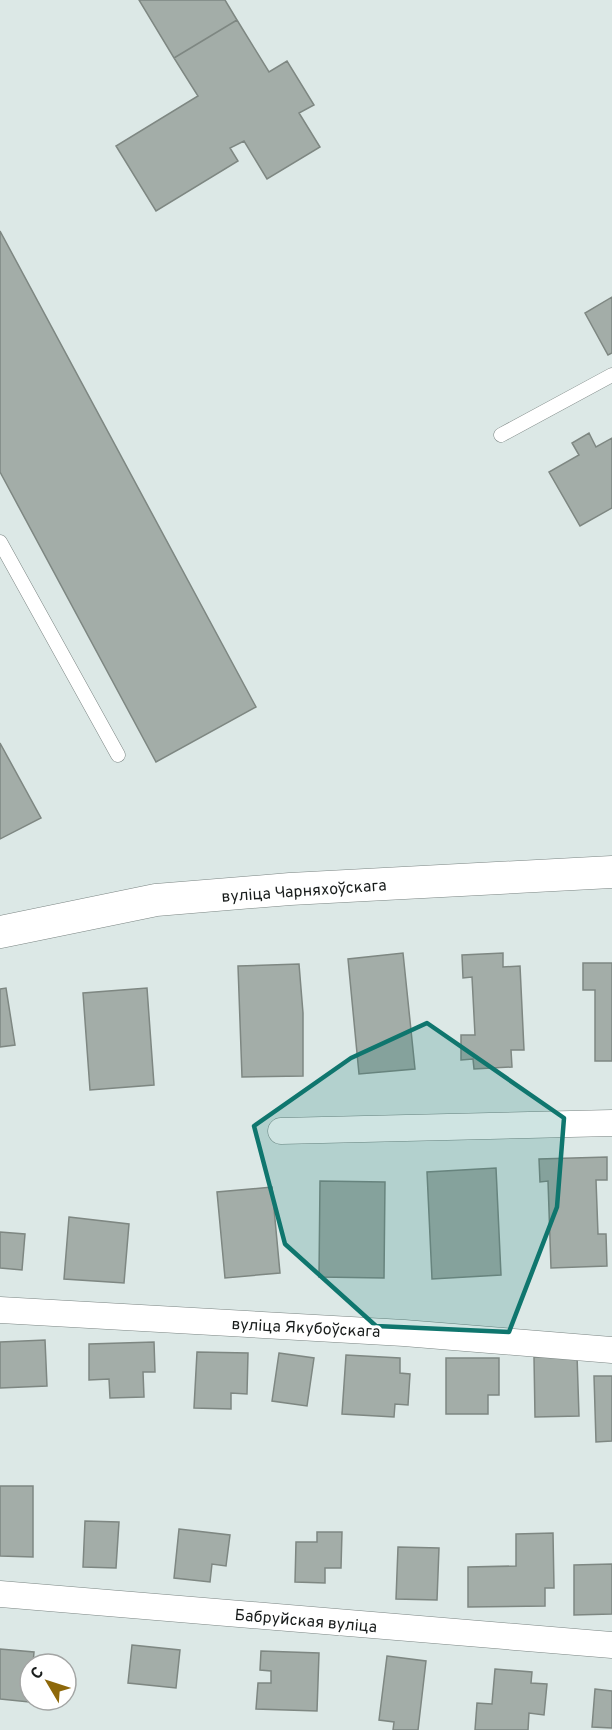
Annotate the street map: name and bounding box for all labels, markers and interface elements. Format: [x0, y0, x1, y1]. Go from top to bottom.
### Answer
street label: вуліца Чарняхоўскага [221, 876, 387, 908]
street label: вуліца Якубоўскага [231, 1315, 381, 1343]
street label: Бабруйская вуліца [234, 1606, 378, 1638]
north arrow [18, 1652, 78, 1712]
text: С [27, 1664, 49, 1684]

